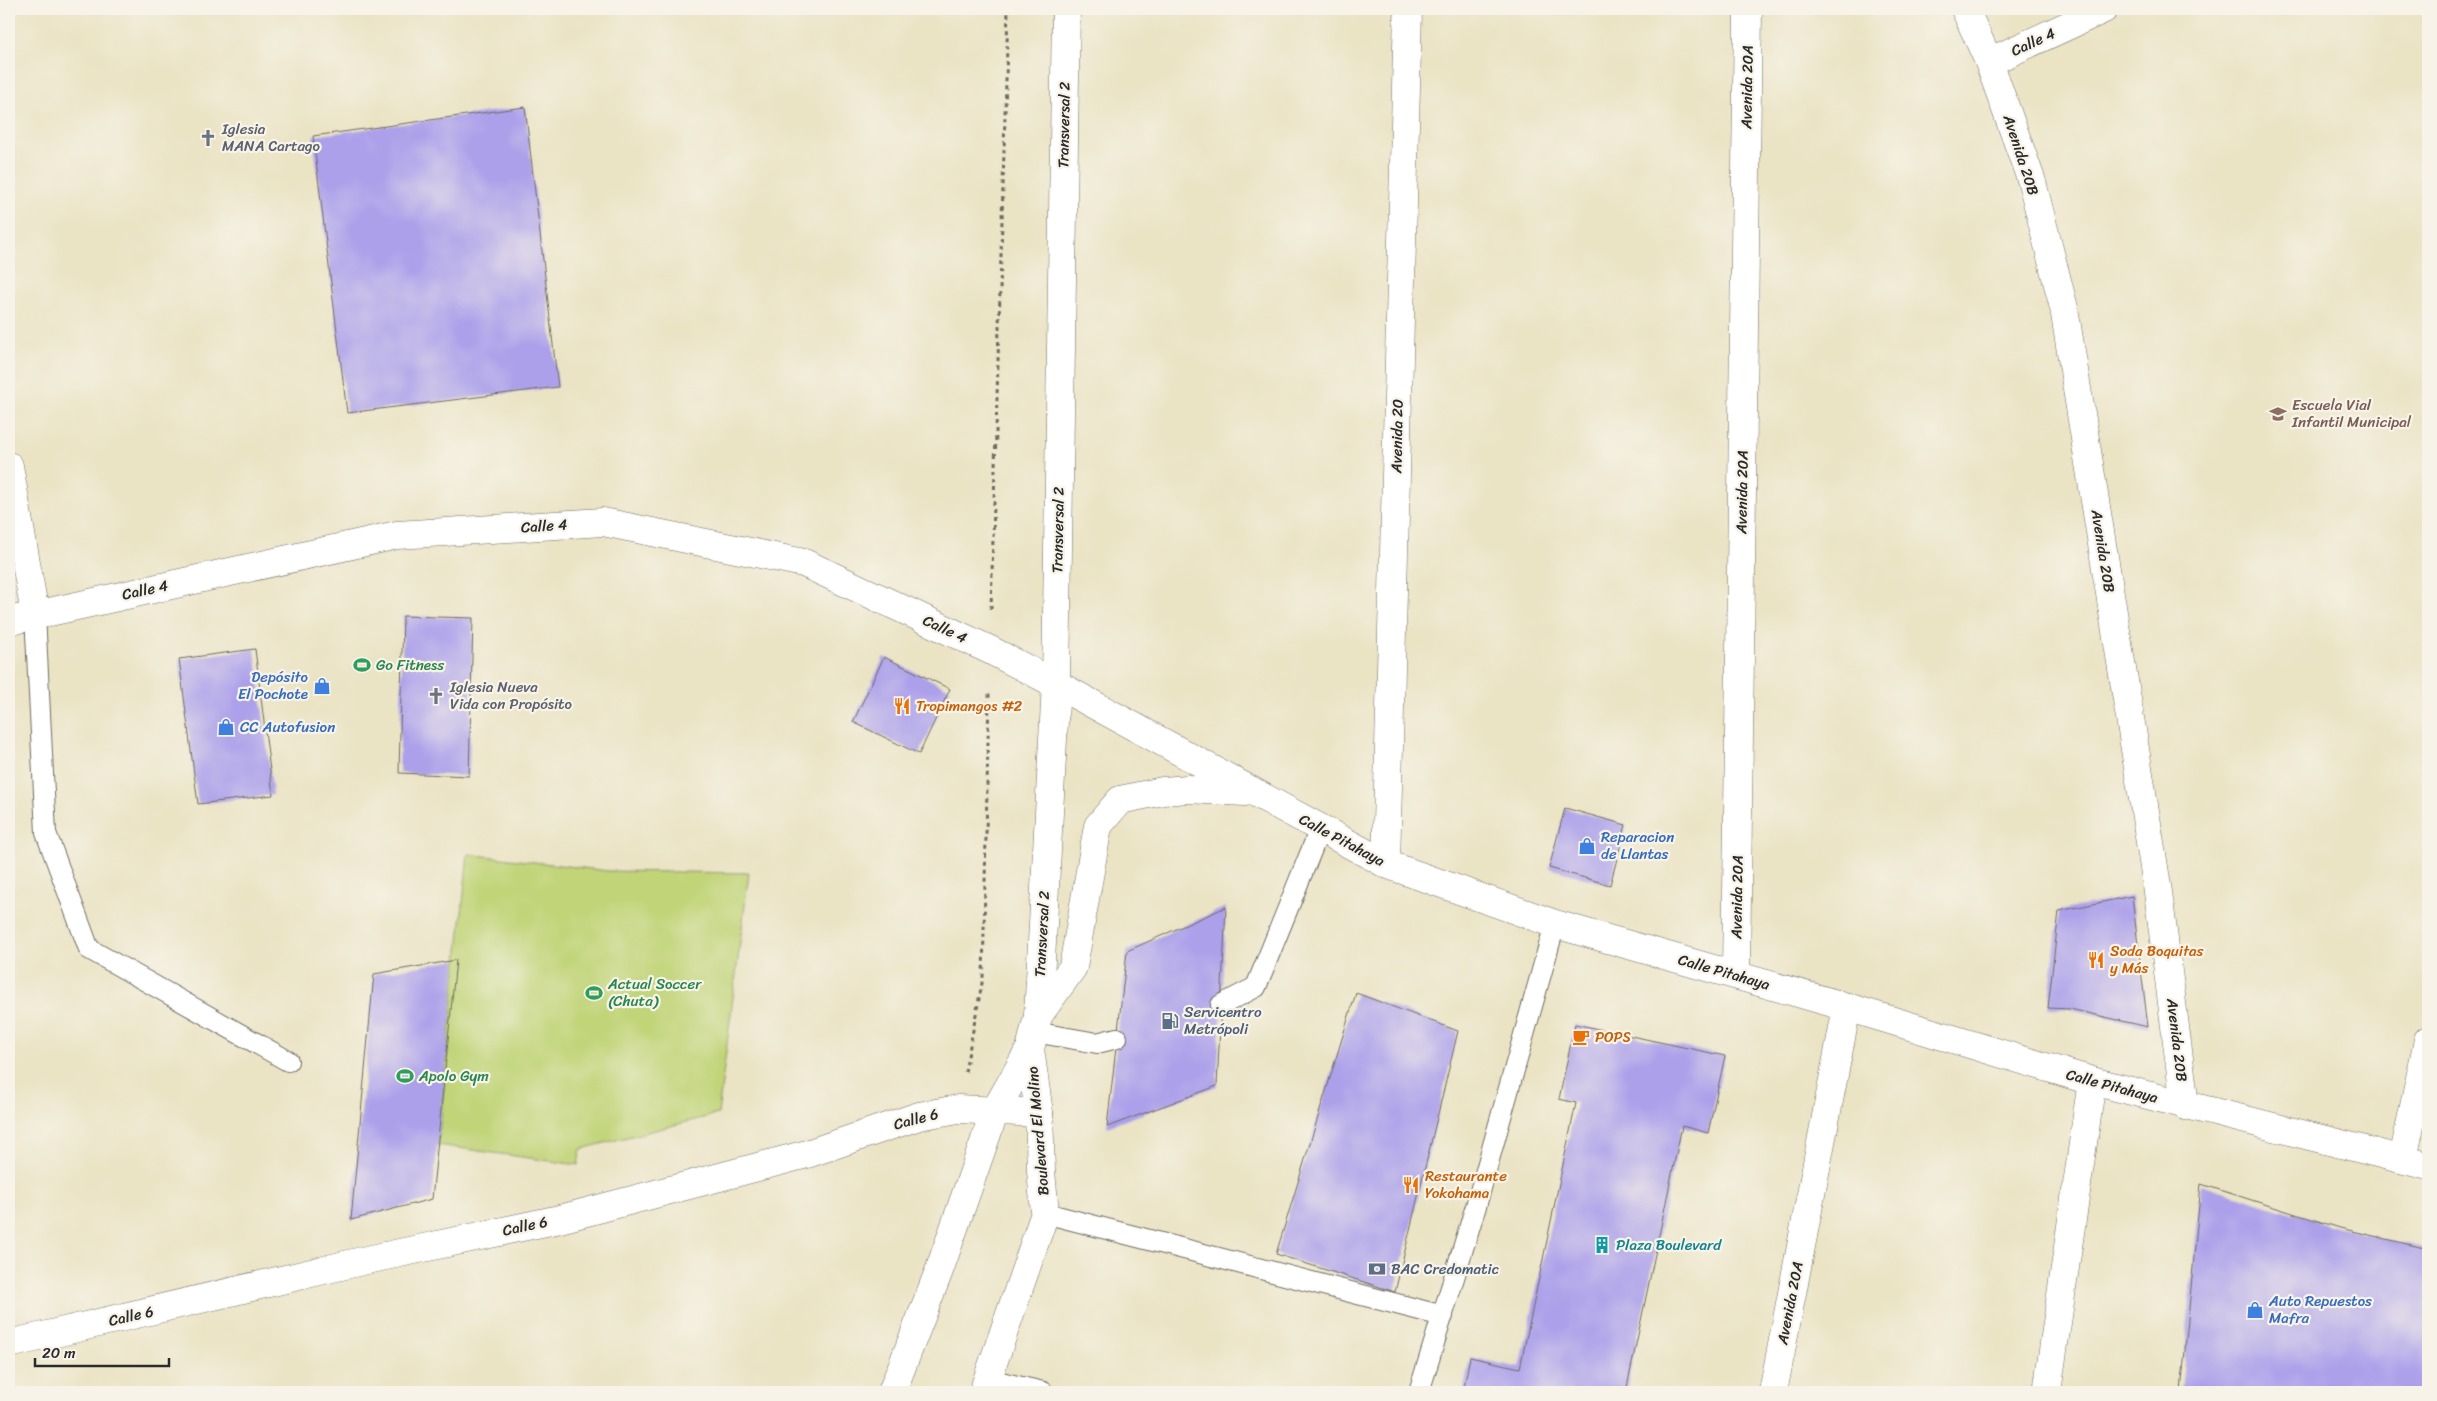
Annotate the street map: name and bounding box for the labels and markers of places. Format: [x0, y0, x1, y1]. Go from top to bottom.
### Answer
place label: Iglesia MANA Cartago [221, 116, 321, 159]
church icon: Iglesia MANA Cartago [198, 128, 218, 148]
place label: Escuela Vial Infantil Municipal [2291, 392, 2412, 435]
school or university icon: Escuela Vial Infantil Municipal [2268, 404, 2288, 424]
place label: Go Fitness [376, 652, 444, 678]
sports icon: Go Fitness [352, 655, 372, 675]
place label: Depósito El Pochote [238, 664, 309, 707]
place label: Iglesia Nueva Vida con Propósito [449, 674, 573, 717]
shop icon: Depósito El Pochote [312, 676, 332, 696]
church icon: Iglesia Nueva Vida con Propósito [426, 686, 446, 706]
place label: Tropimangos #2 [916, 693, 1022, 719]
restaurant icon: Tropimangos #2 [892, 696, 912, 716]
place label: CC Autofusion [240, 714, 335, 740]
shop icon: CC Autofusion [216, 717, 236, 737]
place label: Reparacion de Llantas [1601, 824, 1674, 867]
shop icon: Reparacion de Llantas [1577, 836, 1597, 856]
place label: Soda Boquitas y Más [2110, 938, 2203, 981]
restaurant icon: Soda Boquitas y Más [2086, 950, 2106, 970]
place label: Actual Soccer (Chuta) [607, 971, 702, 1014]
sports icon: Actual Soccer (Chuta) [584, 983, 604, 1003]
place label: Servicentro Metrópoli [1184, 999, 1262, 1042]
fuel station icon: Servicentro Metrópoli [1160, 1011, 1180, 1031]
place label: POPS [1595, 1024, 1631, 1050]
cafe icon: POPS [1571, 1027, 1591, 1047]
place label: Apolo Gym [418, 1063, 489, 1089]
sports icon: Apolo Gym [395, 1066, 415, 1086]
place label: Restaurante Yokohama [1425, 1163, 1507, 1206]
restaurant icon: Restaurante Yokohama [1401, 1175, 1421, 1195]
place label: Plaza Boulevard [1616, 1232, 1722, 1258]
building icon: Plaza Boulevard [1592, 1235, 1612, 1255]
place label: BAC Credomatic [1391, 1256, 1499, 1282]
bank icon: BAC Credomatic [1367, 1259, 1387, 1279]
place label: Auto Repuestos Mafra [2268, 1288, 2372, 1331]
shop icon: Auto Repuestos Mafra [2245, 1300, 2265, 1320]

